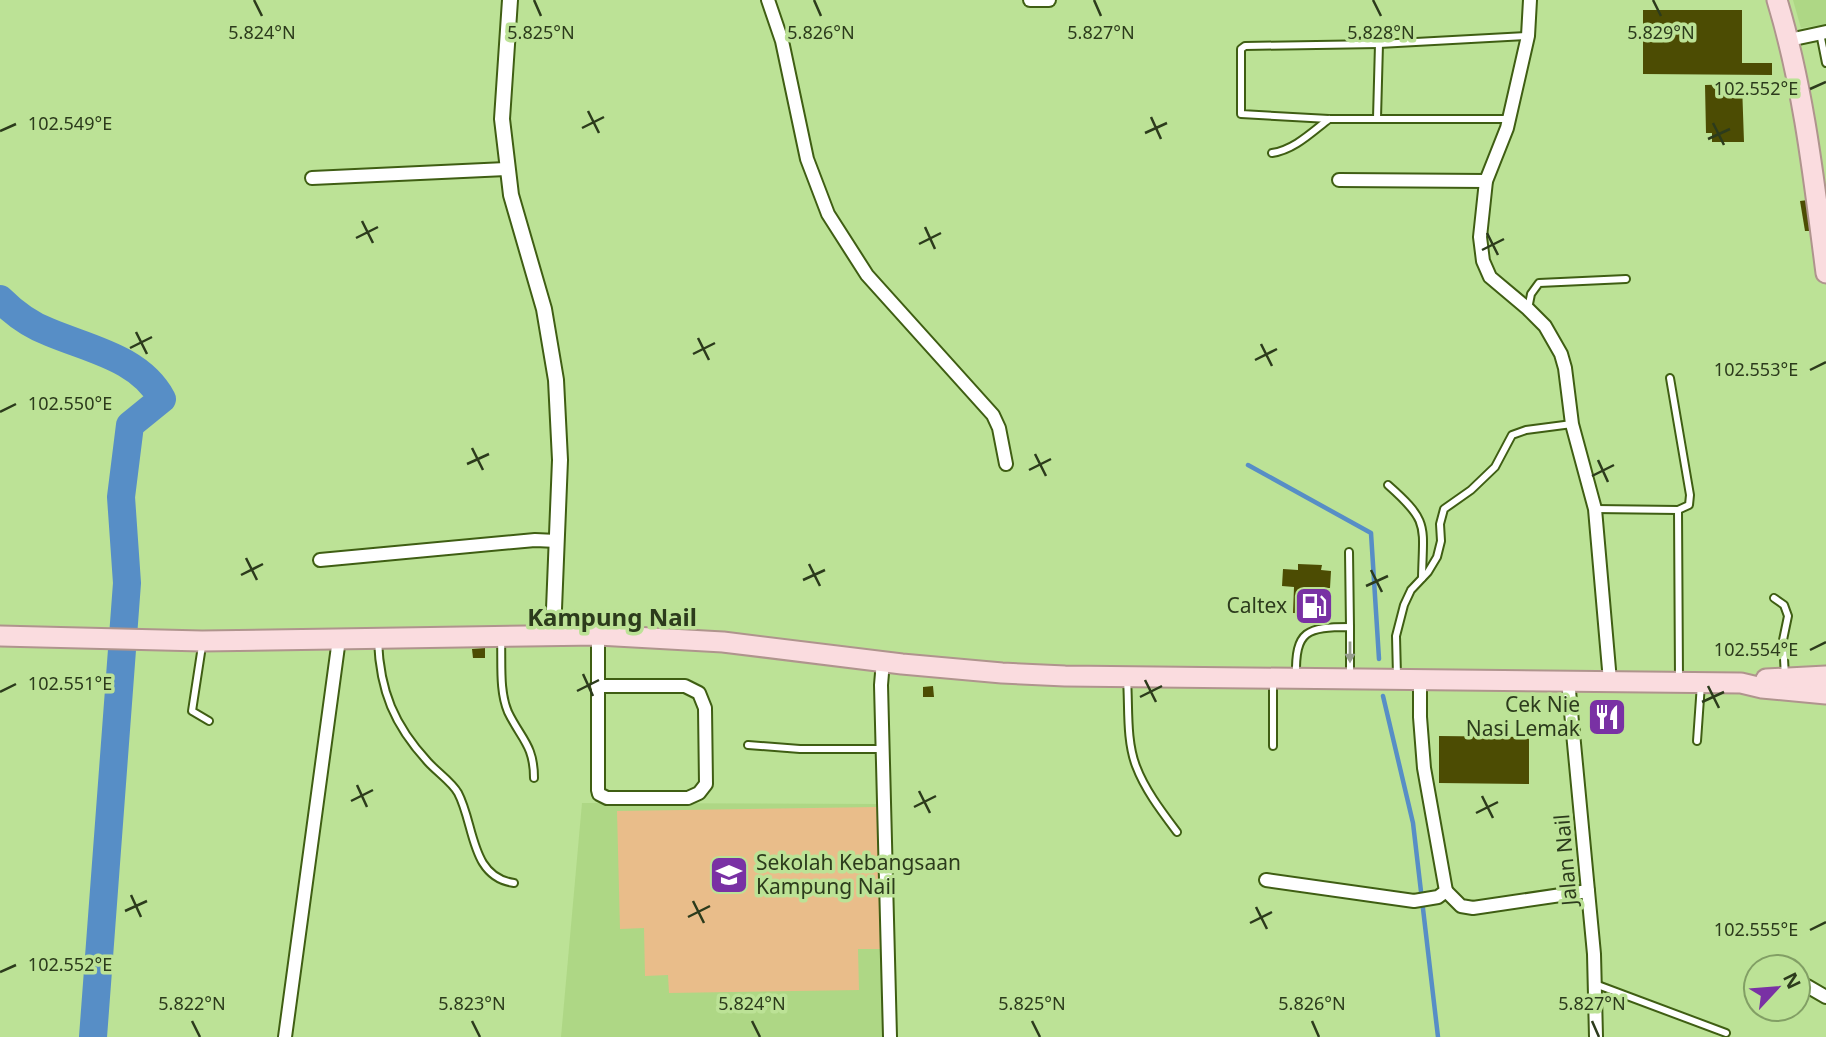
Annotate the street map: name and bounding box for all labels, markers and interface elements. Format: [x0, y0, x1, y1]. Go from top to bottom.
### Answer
text: 5.824°N [228, 20, 296, 44]
text: 5.825°N [507, 20, 575, 44]
text: 5.826°N [787, 20, 855, 44]
text: 5.827°N [1067, 20, 1135, 44]
text: 5.828°N [1347, 20, 1415, 44]
text: 5.829°N [1627, 20, 1695, 44]
text: 102.552°E [1714, 76, 1798, 100]
text: 102.549°E [28, 111, 112, 135]
text: 102.553°E [1714, 357, 1798, 381]
text: 102.550°E [28, 391, 112, 415]
fuel station icon: Caltex [1293, 585, 1335, 627]
place label: Caltex [1226, 591, 1287, 619]
district label: Kampung Nail [527, 600, 697, 633]
text: 102.554°E [1714, 637, 1798, 661]
one-way arrow [1344, 642, 1356, 664]
text: 102.551°E [28, 671, 112, 695]
place label: Cek Nie Nasi Lemak [1466, 690, 1581, 742]
restaurant icon: Cek Nie Nasi Lemak [1586, 696, 1628, 738]
street label: Jalan Nail [1547, 813, 1583, 909]
place label: Sekolah Kebangsaan Kampung Nail [756, 848, 961, 900]
school or university icon: Sekolah Kebangsaan Kampung Nail [708, 854, 750, 896]
text: 102.555°E [1714, 917, 1798, 941]
text: 102.552°E [28, 952, 112, 976]
north arrow [1742, 953, 1812, 1023]
text: N [1777, 968, 1807, 993]
text: 5.822°N [158, 991, 226, 1015]
text: 5.823°N [438, 991, 506, 1015]
text: 5.824°N [718, 991, 786, 1015]
text: 5.825°N [998, 991, 1066, 1015]
text: 5.826°N [1278, 991, 1346, 1015]
text: 5.827°N [1558, 991, 1626, 1015]

